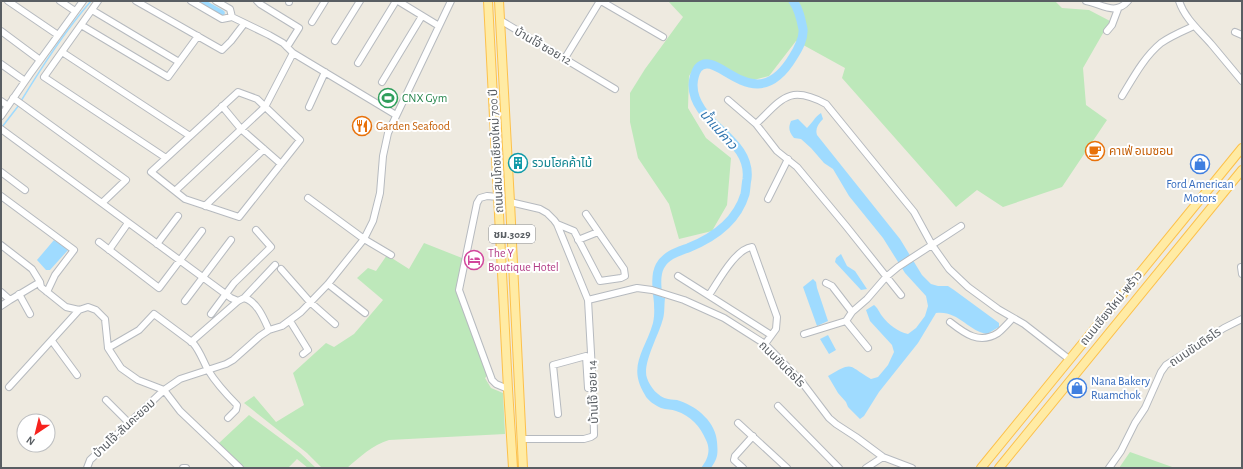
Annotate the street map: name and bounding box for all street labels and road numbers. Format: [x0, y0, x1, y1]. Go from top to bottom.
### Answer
street label: บ้านโจ้ ซอย 12 [513, 24, 574, 67]
street label: ถนนสมโภชเชียงใหม่ 700 ปี [486, 89, 505, 213]
road number: ชม.3029 [489, 225, 535, 243]
street label: ถนนเชียงใหม่-พร้าว [1077, 268, 1145, 348]
street label: ถนนขันติธโร [1167, 325, 1223, 369]
street label: ถนนขันติธโร [757, 339, 807, 389]
street label: บ้านโจ้ ซอย 14 [585, 360, 600, 424]
street label: บ้านโจ้-สันคะยอม [90, 396, 157, 460]

